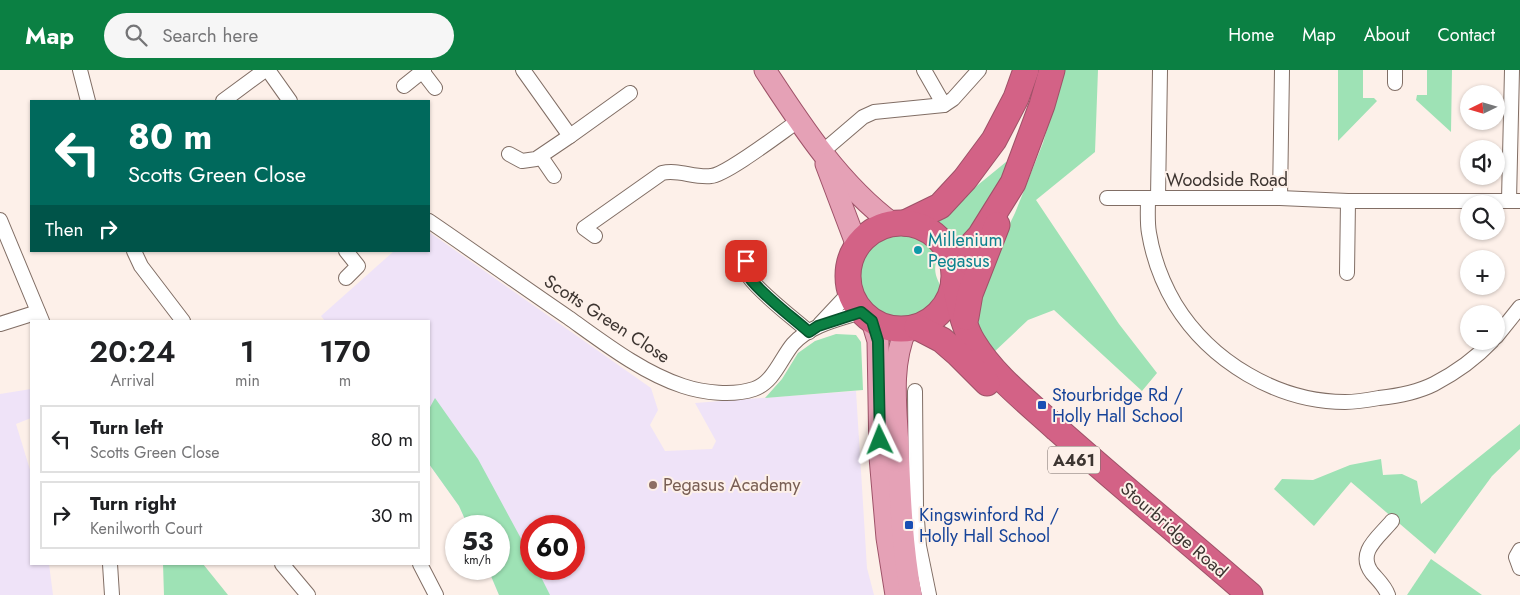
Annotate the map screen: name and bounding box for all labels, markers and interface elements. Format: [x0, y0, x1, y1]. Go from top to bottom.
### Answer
search box [104, 13, 454, 58]
text: Map [25, 18, 74, 53]
icon: search [122, 21, 150, 49]
text: Search here [162, 22, 258, 49]
text: Home [1228, 22, 1274, 48]
text: Map [1302, 22, 1336, 48]
text: About [1364, 22, 1409, 48]
text: Contact [1437, 22, 1495, 48]
north arrow [1460, 85, 1505, 130]
map controls [1460, 85, 1505, 350]
text: 80 m [128, 112, 212, 162]
icon: left [45, 120, 110, 185]
button: sound [1460, 140, 1505, 185]
text: Scotts Green Close [128, 158, 306, 190]
street label: Woodside Road [1166, 167, 1288, 193]
button: search [1460, 195, 1505, 240]
icon: right [94, 215, 122, 243]
text: Then [45, 216, 84, 243]
place label: Millenium Pegasus [928, 227, 1002, 274]
pin [725, 240, 767, 282]
marker: Millenium Pegasus [912, 244, 924, 256]
icon: arrive [732, 247, 760, 275]
button: + [1460, 250, 1505, 295]
street label: Scotts Green Close [539, 268, 675, 370]
button: − [1460, 305, 1505, 350]
text: 20:24 [89, 330, 176, 373]
text: 1 [240, 330, 255, 373]
text: 170 [319, 330, 371, 373]
text: Arrival [110, 369, 155, 392]
text: min [235, 369, 260, 392]
text: m [339, 369, 351, 392]
place label: Stourbridge Rd / Holly Hall School [1052, 382, 1183, 429]
marker: Stourbridge Rd / Holly Hall School [1036, 399, 1048, 411]
position arrow [853, 413, 905, 465]
text: Turn left [90, 414, 163, 441]
icon: left [47, 425, 75, 453]
text: 80 m [371, 426, 413, 453]
text: Scotts Green Close [90, 441, 219, 464]
road number: A461 [1048, 446, 1100, 474]
place label: Pegasus Academy [663, 472, 800, 498]
street label: Stourbridge Road [1115, 476, 1233, 584]
marker: Pegasus Academy [647, 479, 659, 491]
text: Turn right [90, 490, 176, 517]
icon: right [47, 501, 75, 529]
text: 30 m [371, 502, 413, 529]
place label: Kingswinford Rd / Holly Hall School [919, 502, 1059, 549]
speed limit sign: 60 [520, 515, 585, 580]
text: Kenilworth Court [90, 517, 202, 540]
marker: Kingswinford Rd / Holly Hall School [903, 519, 915, 531]
text: 53 [462, 523, 493, 559]
text: km/h [464, 551, 491, 569]

